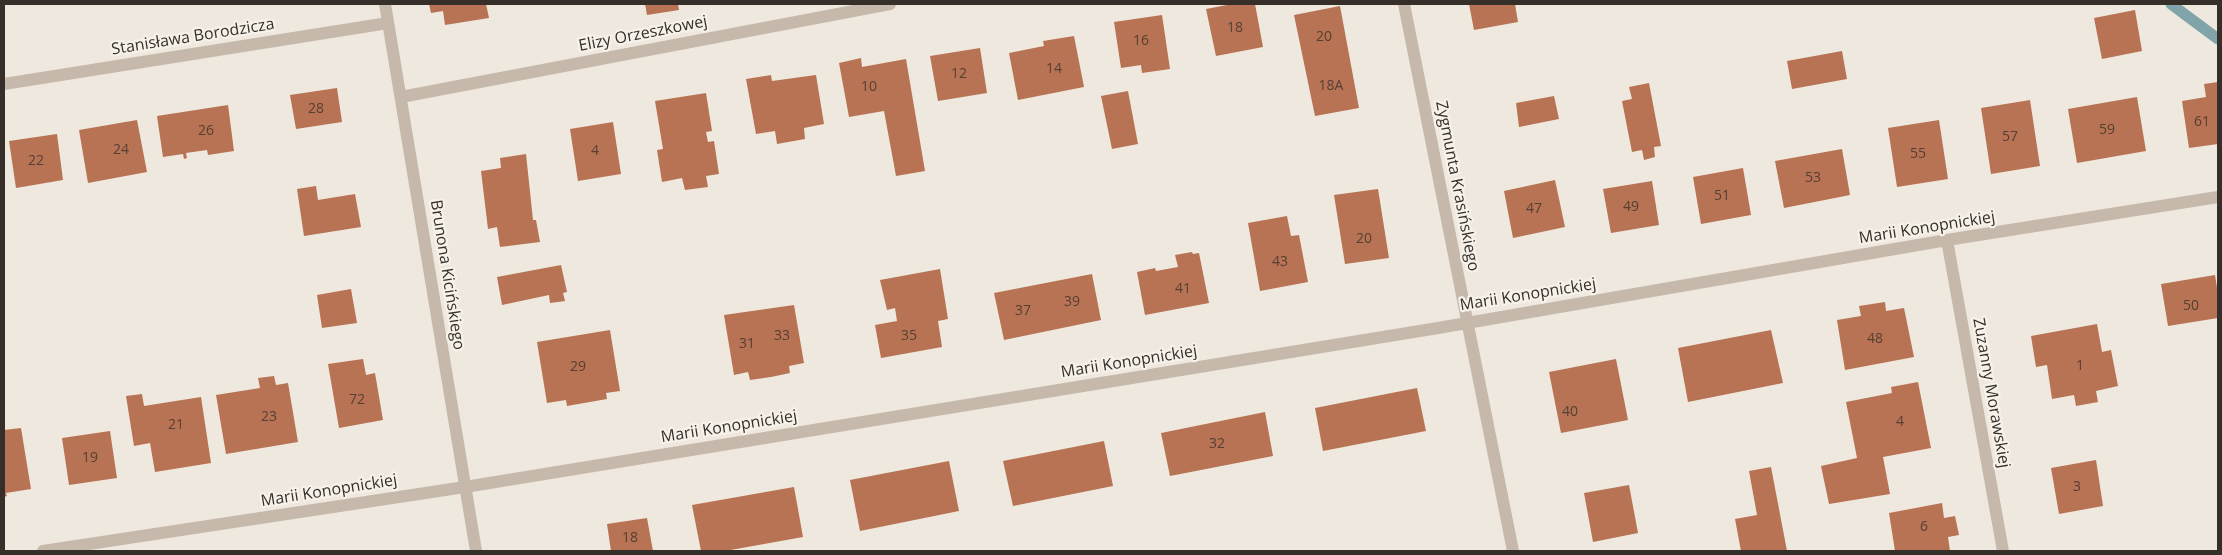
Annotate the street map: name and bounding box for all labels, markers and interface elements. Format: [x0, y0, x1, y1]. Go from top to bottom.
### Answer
street label: Elizy Orzeszkowej [577, 12, 709, 56]
street label: Stanisława Borodzicza [110, 15, 276, 59]
house number: 18 [1227, 20, 1243, 36]
house number: 20 [1316, 29, 1332, 45]
house number: 16 [1133, 33, 1149, 49]
house number: 14 [1046, 61, 1062, 77]
house number: 12 [951, 66, 967, 82]
house number: 18A [1319, 78, 1343, 94]
house number: 10 [861, 79, 877, 95]
street label: Zygmunta Krasińskiego [1431, 99, 1483, 273]
house number: 28 [308, 101, 324, 117]
house number: 61 [2194, 114, 2210, 130]
house number: 59 [2099, 122, 2115, 138]
house number: 26 [198, 123, 214, 139]
house number: 57 [2002, 129, 2018, 145]
house number: 24 [113, 142, 129, 158]
house number: 4 [591, 143, 599, 159]
house number: 55 [1910, 146, 1926, 162]
house number: 22 [28, 153, 44, 169]
house number: 53 [1805, 170, 1821, 186]
house number: 51 [1714, 188, 1730, 204]
street label: Brunona Kicińskiego [426, 199, 468, 351]
house number: 49 [1623, 199, 1639, 215]
house number: 47 [1526, 201, 1542, 217]
street label: Marii Konopnickiej [1858, 208, 1996, 248]
house number: 20 [1356, 231, 1372, 247]
house number: 43 [1272, 254, 1288, 270]
street label: Marii Konopnickiej [1459, 275, 1597, 315]
house number: 41 [1175, 281, 1191, 297]
house number: 39 [1064, 294, 1080, 310]
house number: 50 [2183, 298, 2199, 314]
house number: 37 [1015, 303, 1031, 319]
street label: Zuzanny Morawskiej [1968, 316, 2014, 470]
house number: 33 [774, 328, 790, 344]
house number: 35 [901, 328, 917, 344]
house number: 48 [1867, 331, 1883, 347]
house number: 31 [739, 336, 755, 352]
street label: Marii Konopnickiej [1060, 342, 1198, 382]
house number: 1 [2076, 358, 2084, 374]
house number: 29 [570, 359, 586, 375]
house number: 72 [349, 392, 365, 408]
house number: 40 [1562, 404, 1578, 420]
street label: Marii Konopnickiej [660, 407, 798, 447]
house number: 23 [261, 409, 277, 425]
house number: 4 [1896, 414, 1904, 430]
house number: 21 [168, 417, 184, 433]
house number: 32 [1209, 436, 1225, 452]
house number: 19 [82, 450, 98, 466]
street label: Marii Konopnickiej [260, 471, 398, 511]
house number: 3 [2073, 479, 2081, 495]
house number: 6 [1920, 519, 1928, 535]
house number: 18 [622, 530, 638, 546]

